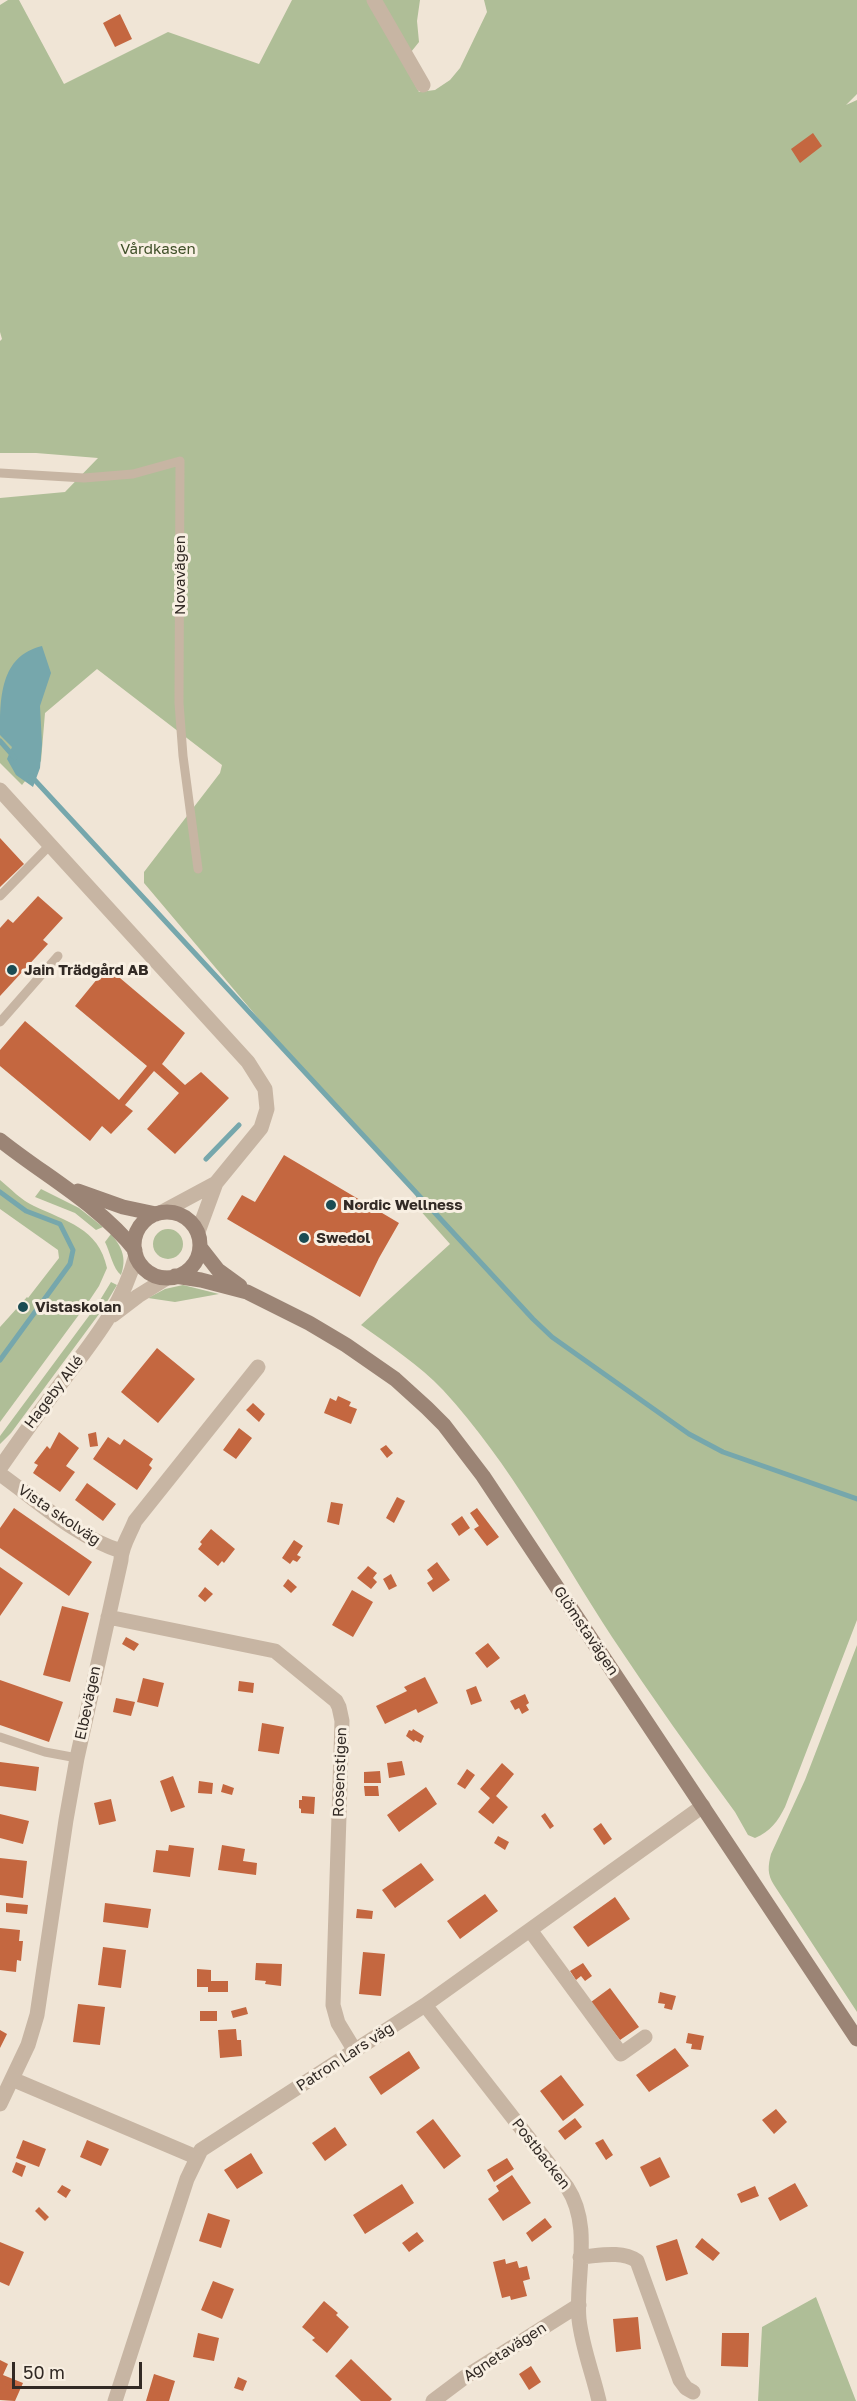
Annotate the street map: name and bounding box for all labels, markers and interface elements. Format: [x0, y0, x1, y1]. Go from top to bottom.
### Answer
park label: Vårdkasen [120, 240, 196, 258]
street label: Novavägen [171, 535, 189, 615]
place label: Jain Trädgård AB [24, 961, 149, 979]
marker: Jain Trädgård AB [5, 963, 19, 977]
place label: Nordic Wellness [343, 1196, 463, 1214]
marker: Nordic Wellness [324, 1198, 338, 1212]
place label: Swedol [316, 1229, 370, 1247]
marker: Swedol [297, 1231, 311, 1245]
place label: Vistaskolan [35, 1298, 121, 1316]
marker: Vistaskolan [16, 1300, 30, 1314]
street label: Hageby Allé [21, 1352, 87, 1432]
street label: Vista skolväg [14, 1481, 104, 1549]
street label: Glömstavägen [550, 1583, 622, 1679]
street label: Elbevägen [71, 1664, 105, 1742]
street label: Rosenstigen [329, 1727, 351, 1817]
street label: Patron Lars väg [293, 2019, 397, 2095]
street label: Postbacken [508, 2115, 574, 2193]
street label: Agnetavägen [460, 2319, 550, 2385]
scale bar [15, 2350, 146, 2388]
text: 50 m [23, 2361, 65, 2383]

